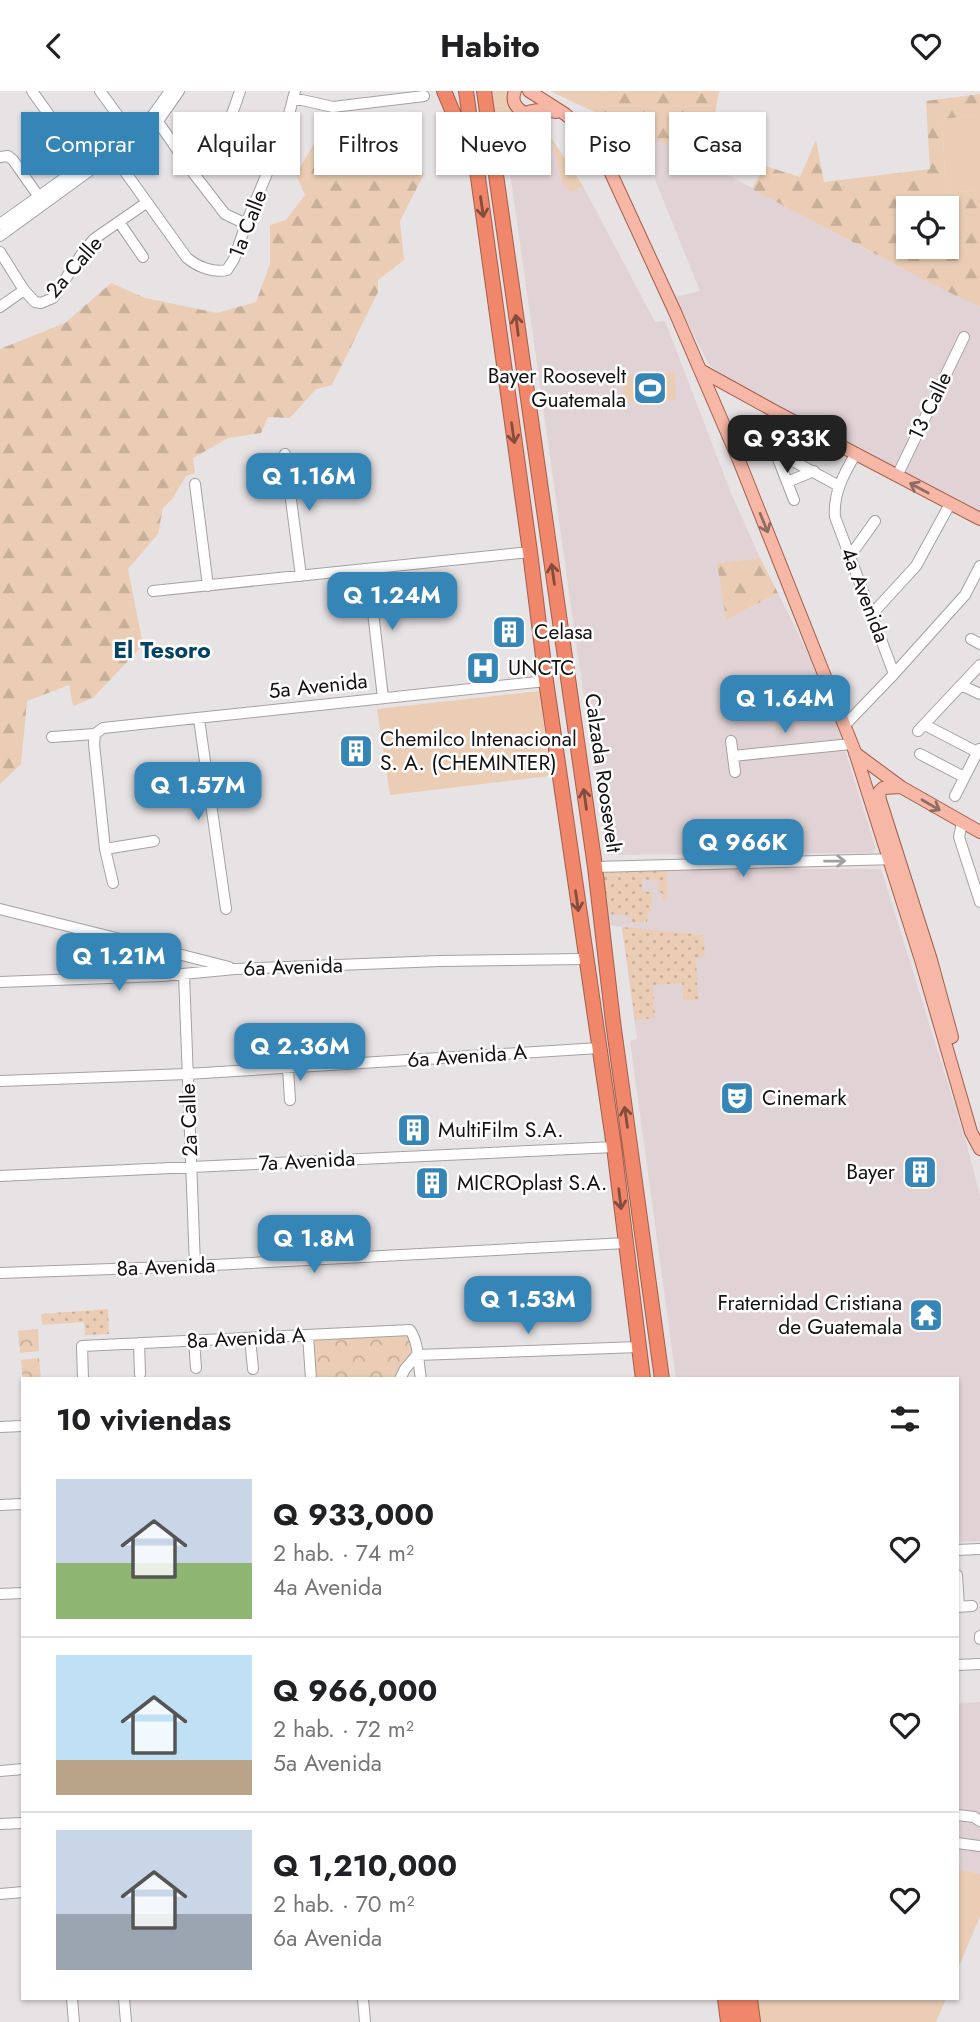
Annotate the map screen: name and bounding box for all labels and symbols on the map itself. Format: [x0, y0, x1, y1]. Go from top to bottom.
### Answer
street label: 1a Calle [221, 185, 275, 262]
one-way arrow [476, 195, 489, 218]
street label: 2a Calle [39, 229, 109, 305]
one-way arrow [511, 314, 524, 337]
place label: Bayer Roosevelt Guatemala [488, 361, 626, 415]
street label: 13 Calle [901, 367, 959, 445]
sports icon: Bayer Roosevelt Guatemala [631, 369, 669, 407]
pin: Q 933K [730, 415, 844, 475]
one-way arrow [507, 421, 520, 443]
pin: Q 1.16M [244, 453, 374, 513]
one-way arrow [910, 481, 930, 495]
one-way arrow [758, 512, 771, 533]
street label: 4a Avenida [833, 543, 897, 647]
one-way arrow [546, 563, 559, 586]
pin: Q 1.24M [327, 573, 457, 632]
building icon: Celasa [490, 613, 528, 651]
place label: Celasa [534, 617, 593, 647]
district label: El Tesoro [113, 633, 211, 667]
hospital icon: UNCTC [464, 649, 502, 687]
place label: UNCTC [508, 653, 574, 683]
street label: 5a Avenida [267, 666, 369, 706]
pin: Q 1.64M [720, 675, 850, 735]
street label: Calzada Roosevelt [577, 691, 629, 855]
place label: Chemilco Intenacional S. A. (CHEMINTER) [380, 724, 577, 778]
building icon: Chemilco Intenacional S. A. (CHEMINTER) [337, 732, 375, 770]
pin: Q 1.57M [133, 763, 263, 822]
one-way arrow [579, 788, 592, 811]
one-way arrow [920, 799, 941, 812]
pin: Q 966K [686, 819, 800, 879]
one-way arrow [823, 854, 846, 868]
one-way arrow [571, 889, 584, 911]
pin: Q 1.21M [54, 933, 184, 993]
street label: 6a Avenida [243, 950, 343, 984]
pin: Q 2.36M [235, 1023, 365, 1083]
street label: 6a Avenida A [406, 1037, 528, 1075]
theatre icon: Cinemark [718, 1079, 756, 1117]
street label: 2a Calle [173, 1083, 205, 1157]
place label: Cinemark [762, 1083, 847, 1113]
one-way arrow [619, 1106, 632, 1129]
building icon: MultiFilm S.A. [395, 1111, 433, 1149]
place label: MultiFilm S.A. [438, 1115, 563, 1145]
street label: 7a Avenida [258, 1143, 356, 1179]
building icon: Bayer [901, 1153, 939, 1191]
place label: Bayer [846, 1157, 896, 1187]
building icon: MICROplast S.A. [413, 1164, 451, 1202]
place label: MICROplast S.A. [457, 1168, 607, 1198]
one-way arrow [614, 1187, 627, 1209]
pin: Q 1.8M [257, 1215, 371, 1275]
street label: 8a Avenida [116, 1250, 216, 1284]
pin: Q 1.53M [463, 1277, 593, 1336]
place label: Fraternidad Cristiana de Guatemala [717, 1288, 902, 1342]
temple icon: Fraternidad Cristiana de Guatemala [907, 1296, 945, 1334]
street label: 8a Avenida A [186, 1320, 306, 1356]

